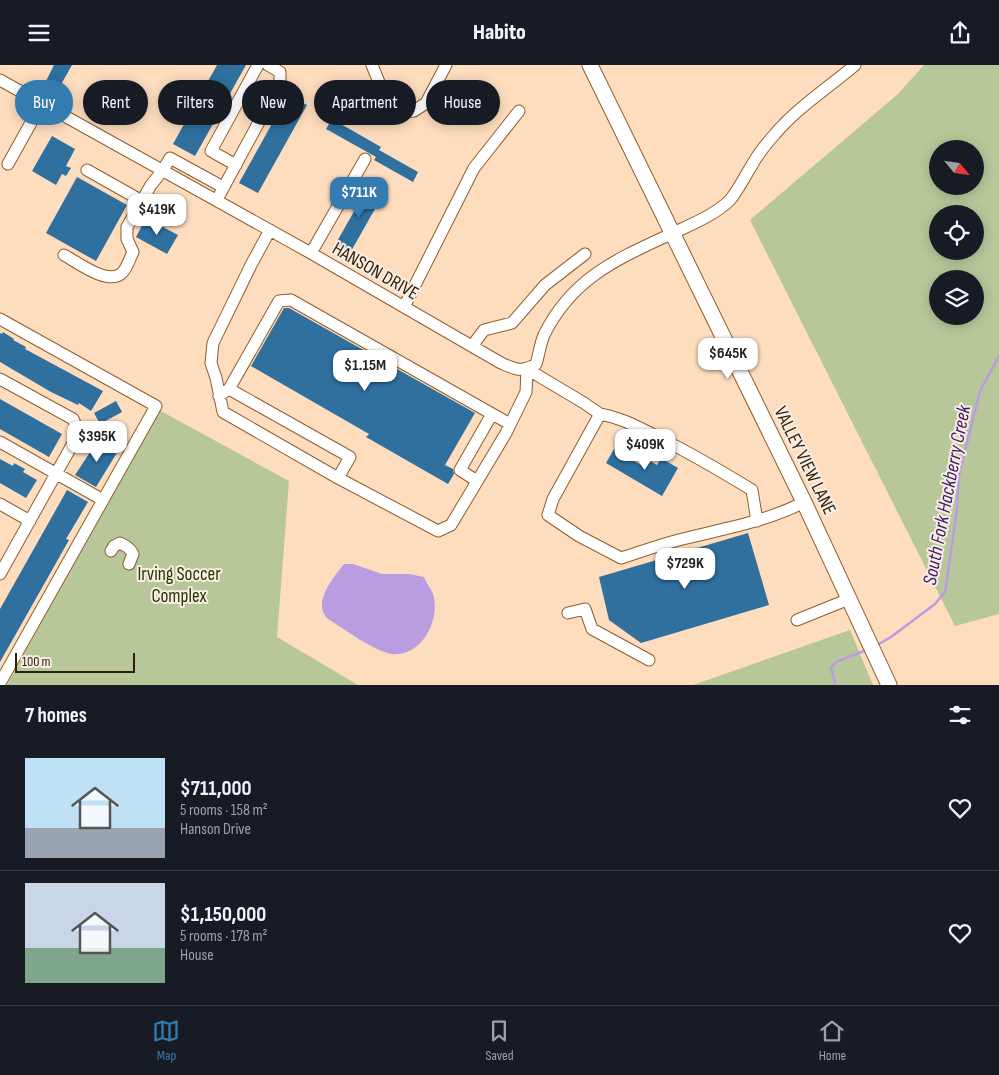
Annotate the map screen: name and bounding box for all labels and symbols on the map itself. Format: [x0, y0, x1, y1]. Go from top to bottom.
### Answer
north arrow [929, 140, 984, 195]
pin: $711K [324, 177, 394, 219]
pin: $419K [122, 193, 192, 236]
street label: HANSON DRIVE [328, 237, 423, 305]
pin: $645K [693, 337, 763, 380]
pin: $1.15M [324, 349, 406, 392]
street label: VALLEY VIEW LANE [769, 403, 841, 518]
water label: South Fork Hackberry Creek [918, 403, 976, 587]
pin: $395K [62, 421, 132, 463]
pin: $409K [610, 429, 680, 471]
pin: $729K [650, 547, 720, 590]
park label: Irving Soccer Complex [137, 563, 221, 608]
scale bar [15, 650, 135, 673]

